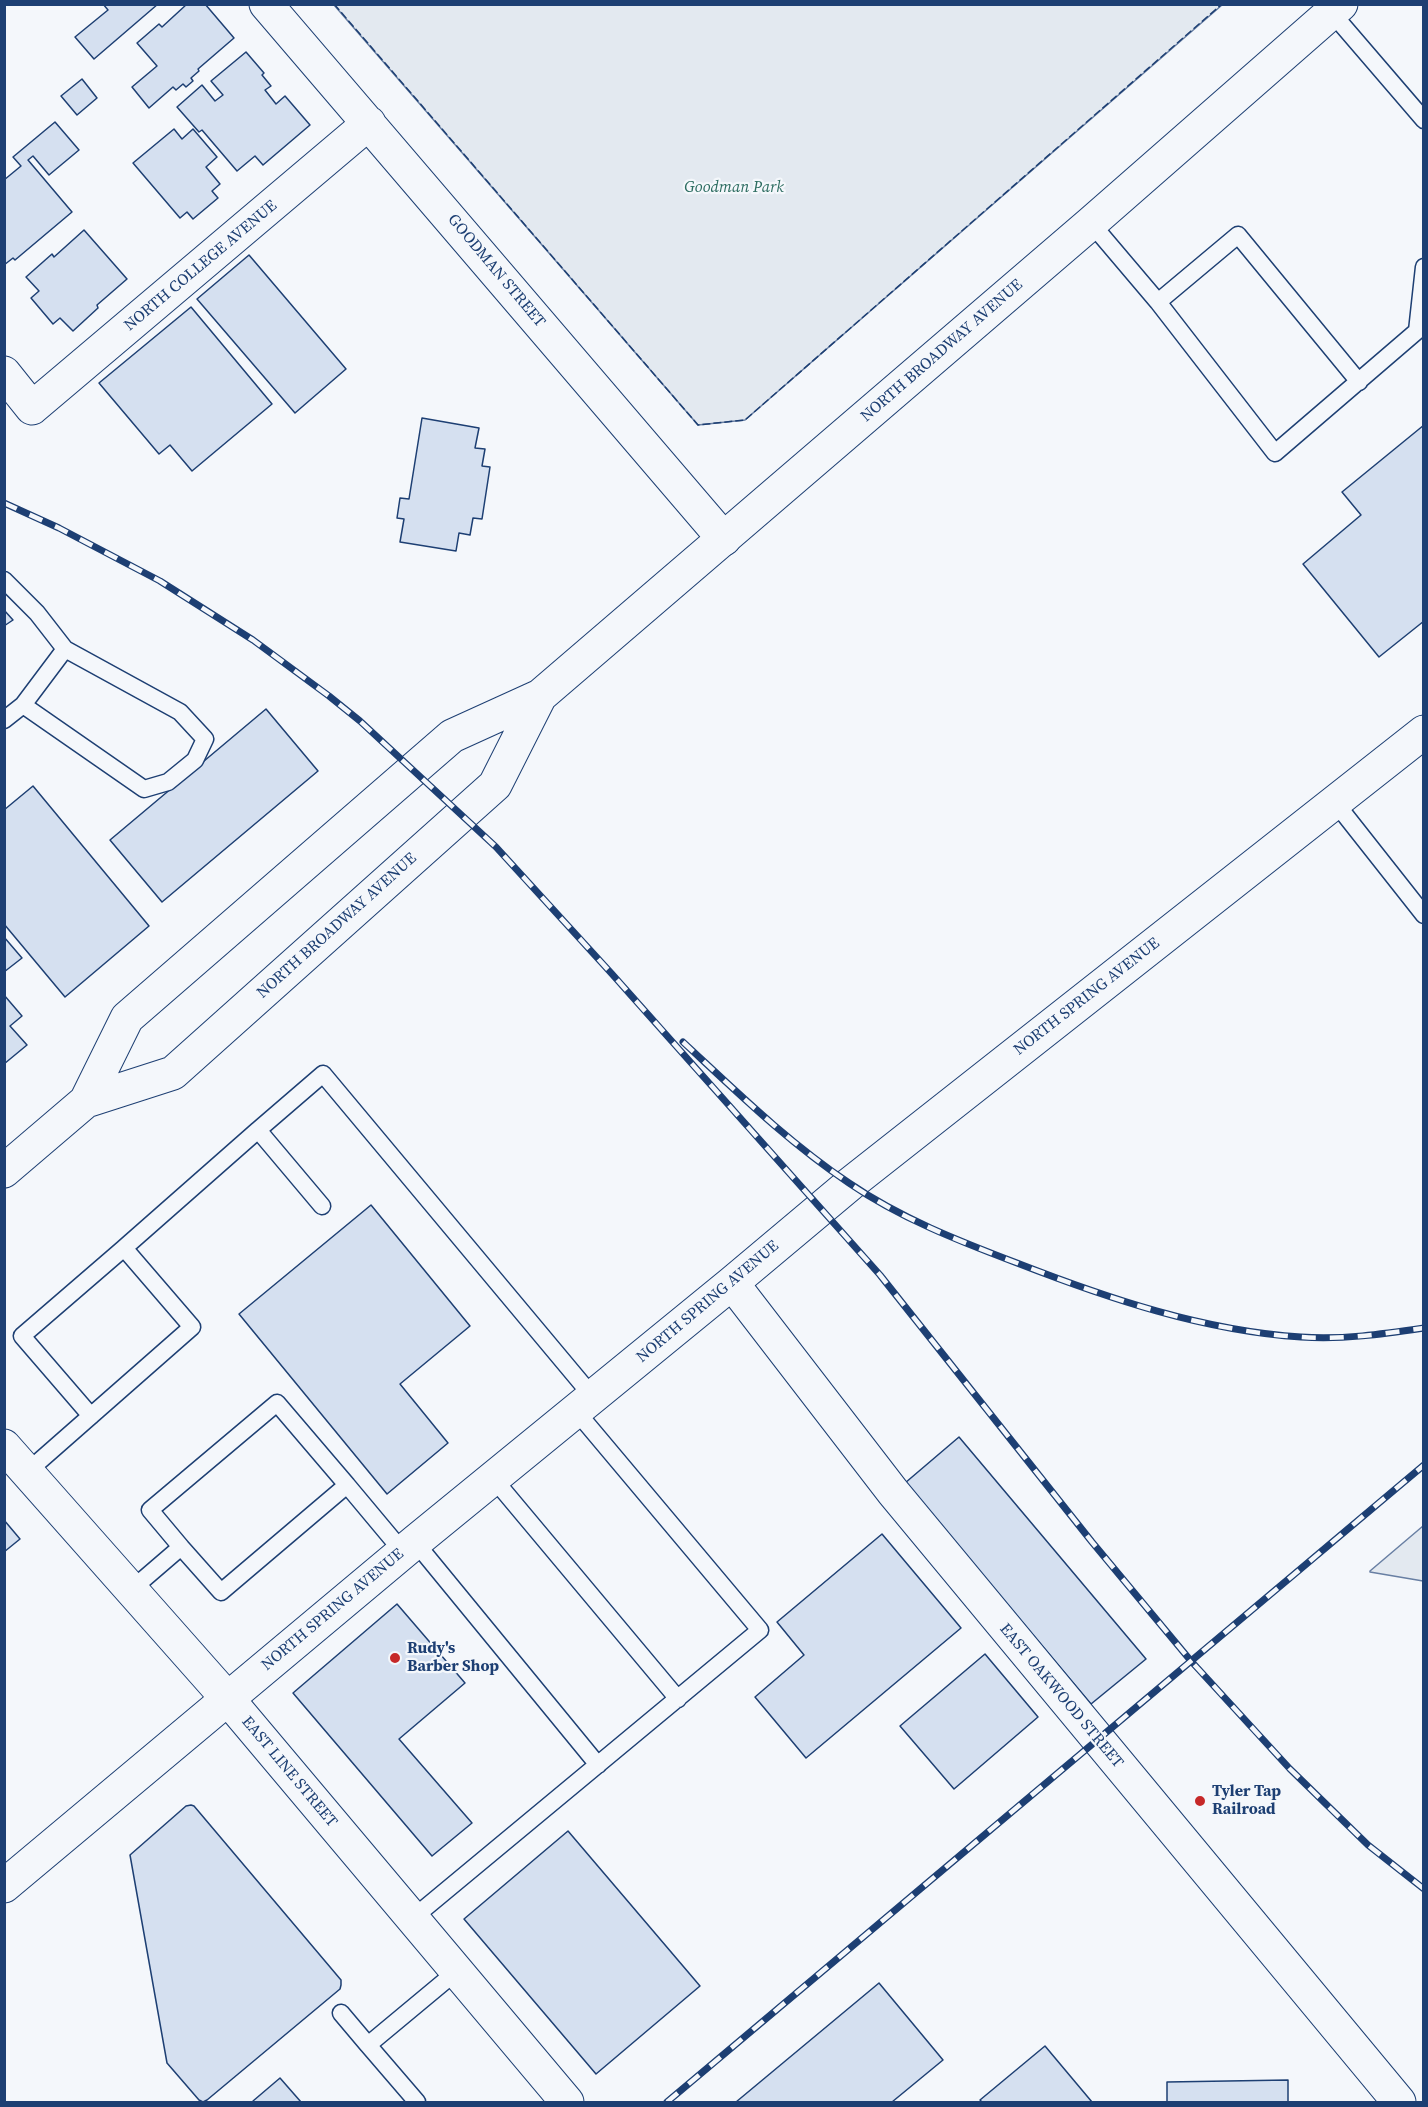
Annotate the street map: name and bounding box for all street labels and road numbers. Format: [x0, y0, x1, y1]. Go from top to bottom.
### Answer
street label: NORTH COLLEGE AVENUE [121, 197, 281, 335]
street label: GOODMAN STREET [443, 210, 549, 332]
street label: NORTH BROADWAY AVENUE [857, 275, 1027, 427]
street label: NORTH BROADWAY AVENUE [253, 849, 421, 1003]
street label: NORTH SPRING AVENUE [1010, 934, 1164, 1060]
street label: NORTH SPRING AVENUE [633, 1237, 783, 1367]
street label: NORTH SPRING AVENUE [258, 1545, 408, 1675]
street label: EAST OAKWOOD STREET [995, 1620, 1127, 1772]
street label: EAST LINE STREET [237, 1713, 341, 1831]

